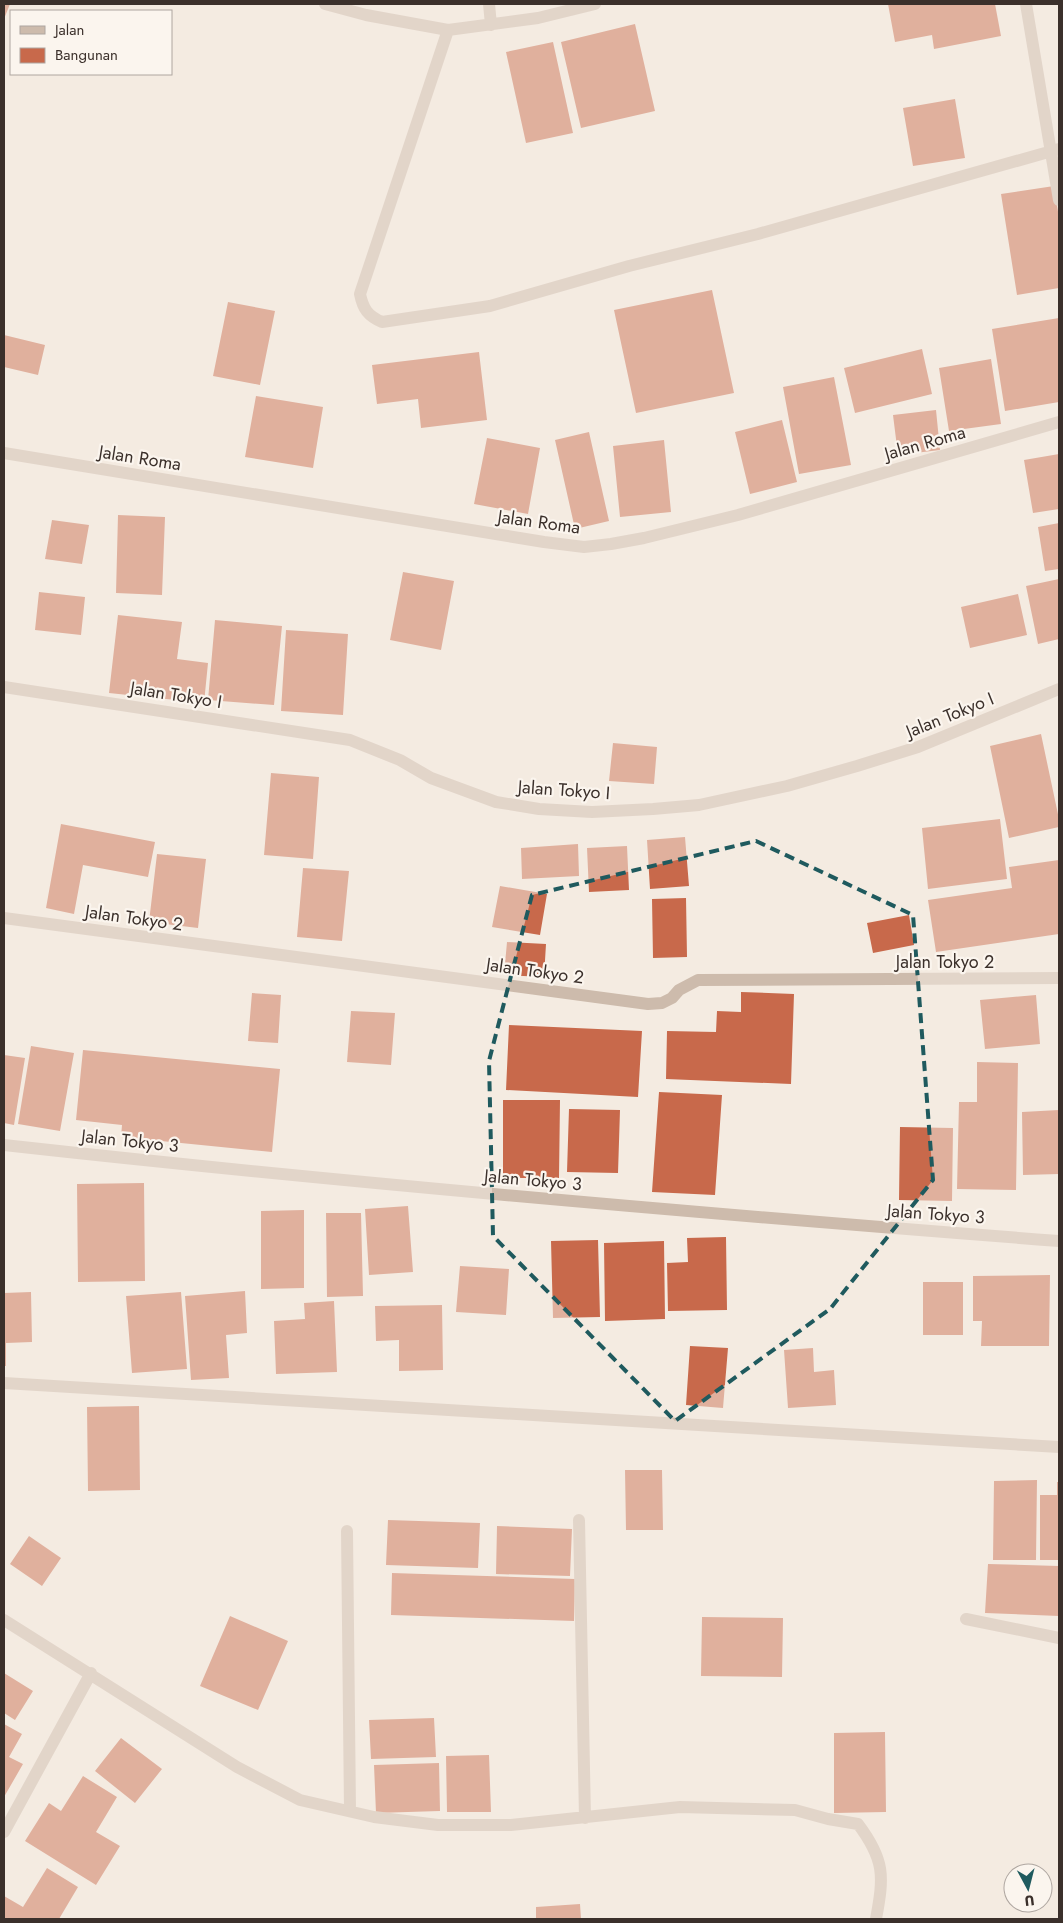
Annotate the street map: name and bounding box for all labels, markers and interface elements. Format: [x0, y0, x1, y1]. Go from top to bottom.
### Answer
legend [10, 10, 172, 75]
text: Jalan [53, 19, 84, 41]
text: Bangunan [55, 44, 118, 66]
street label: Jalan Roma [879, 419, 969, 468]
street label: Jalan Roma [95, 438, 183, 477]
street label: Jalan Roma [494, 503, 582, 541]
street label: Jalan Tokyo I [126, 675, 224, 715]
street label: Jalan Tokyo I [900, 686, 998, 745]
street label: Jalan Tokyo I [515, 774, 611, 806]
street label: Jalan Tokyo 2 [82, 898, 185, 938]
street label: Jalan Tokyo 2 [894, 949, 994, 975]
street label: Jalan Tokyo 2 [483, 951, 586, 991]
street label: Jalan Tokyo 3 [78, 1123, 180, 1159]
street label: Jalan Tokyo 3 [481, 1163, 583, 1197]
street label: Jalan Tokyo 3 [884, 1197, 986, 1230]
north arrow [1003, 1863, 1053, 1913]
text: U [1023, 1890, 1036, 1911]

